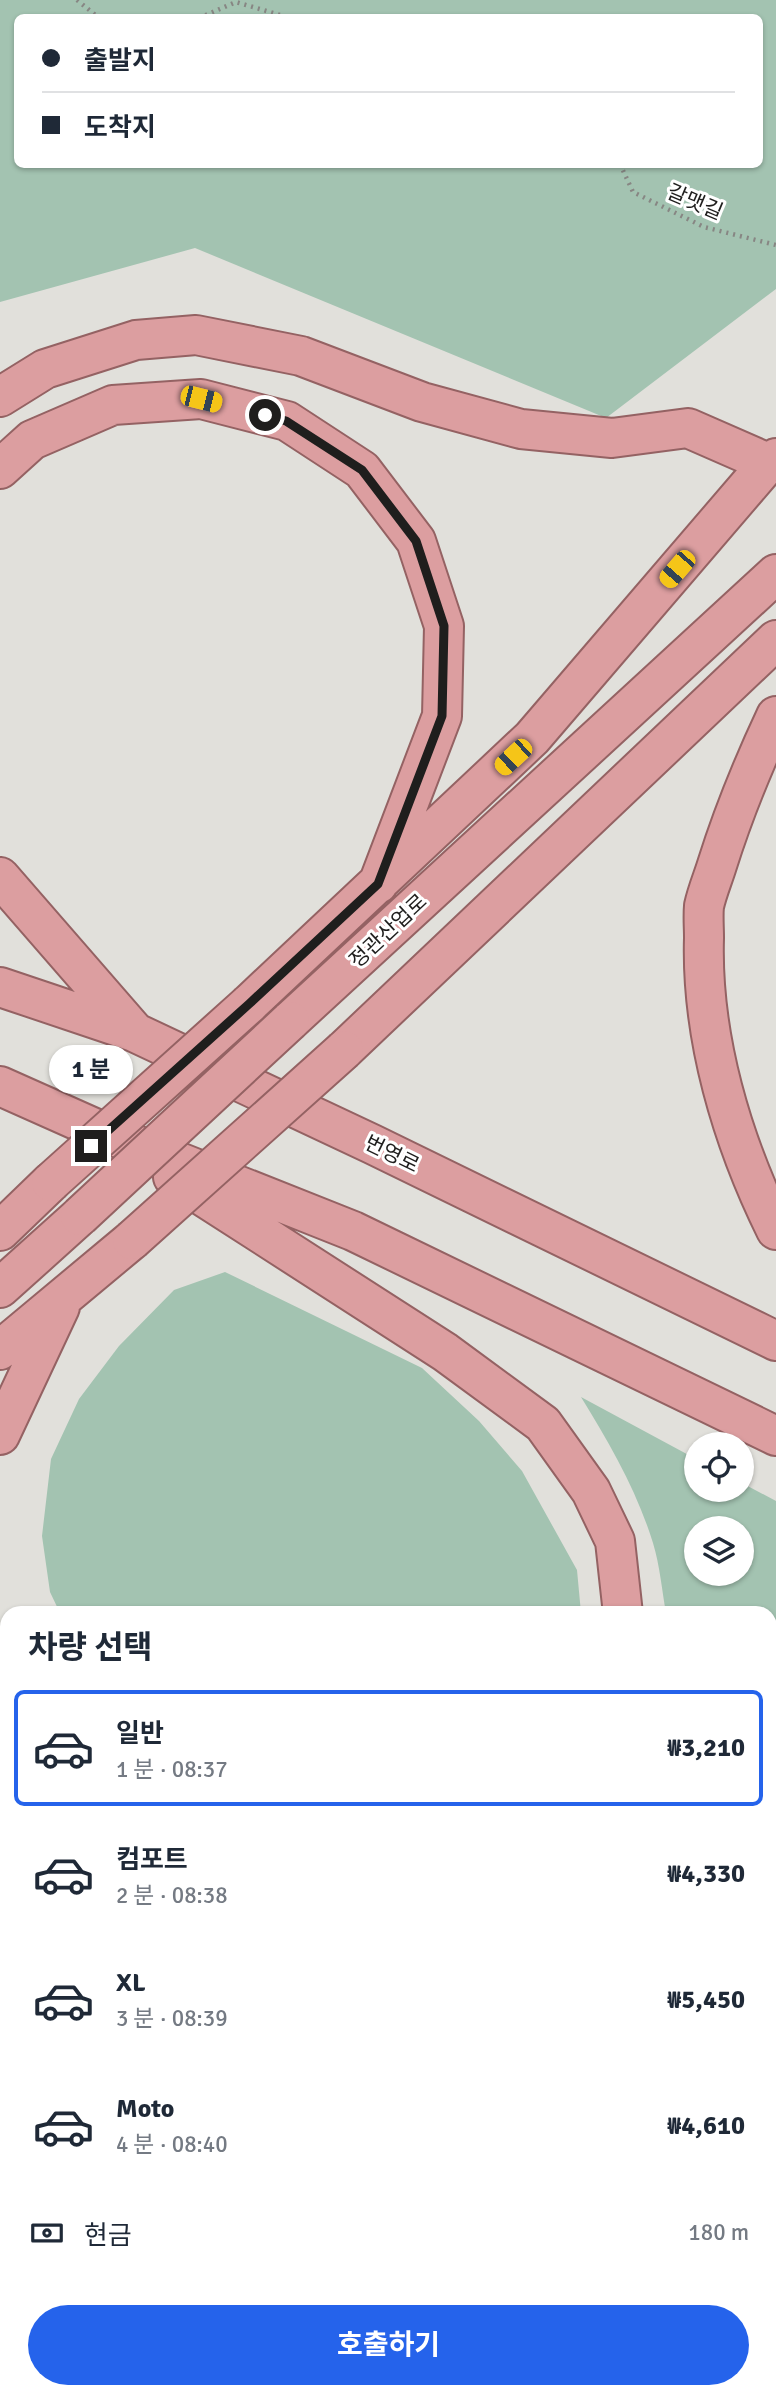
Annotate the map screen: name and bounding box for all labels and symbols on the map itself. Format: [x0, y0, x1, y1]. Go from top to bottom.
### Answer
street label: 갈맷길 [663, 179, 727, 225]
car [179, 384, 224, 414]
route start [249, 399, 281, 431]
car [656, 546, 699, 592]
car [491, 735, 536, 779]
street label: 정관산업로 [344, 889, 432, 973]
callout: 1 분 [49, 1044, 133, 1094]
route end [75, 1130, 107, 1162]
street label: 번영로 [360, 1130, 424, 1178]

